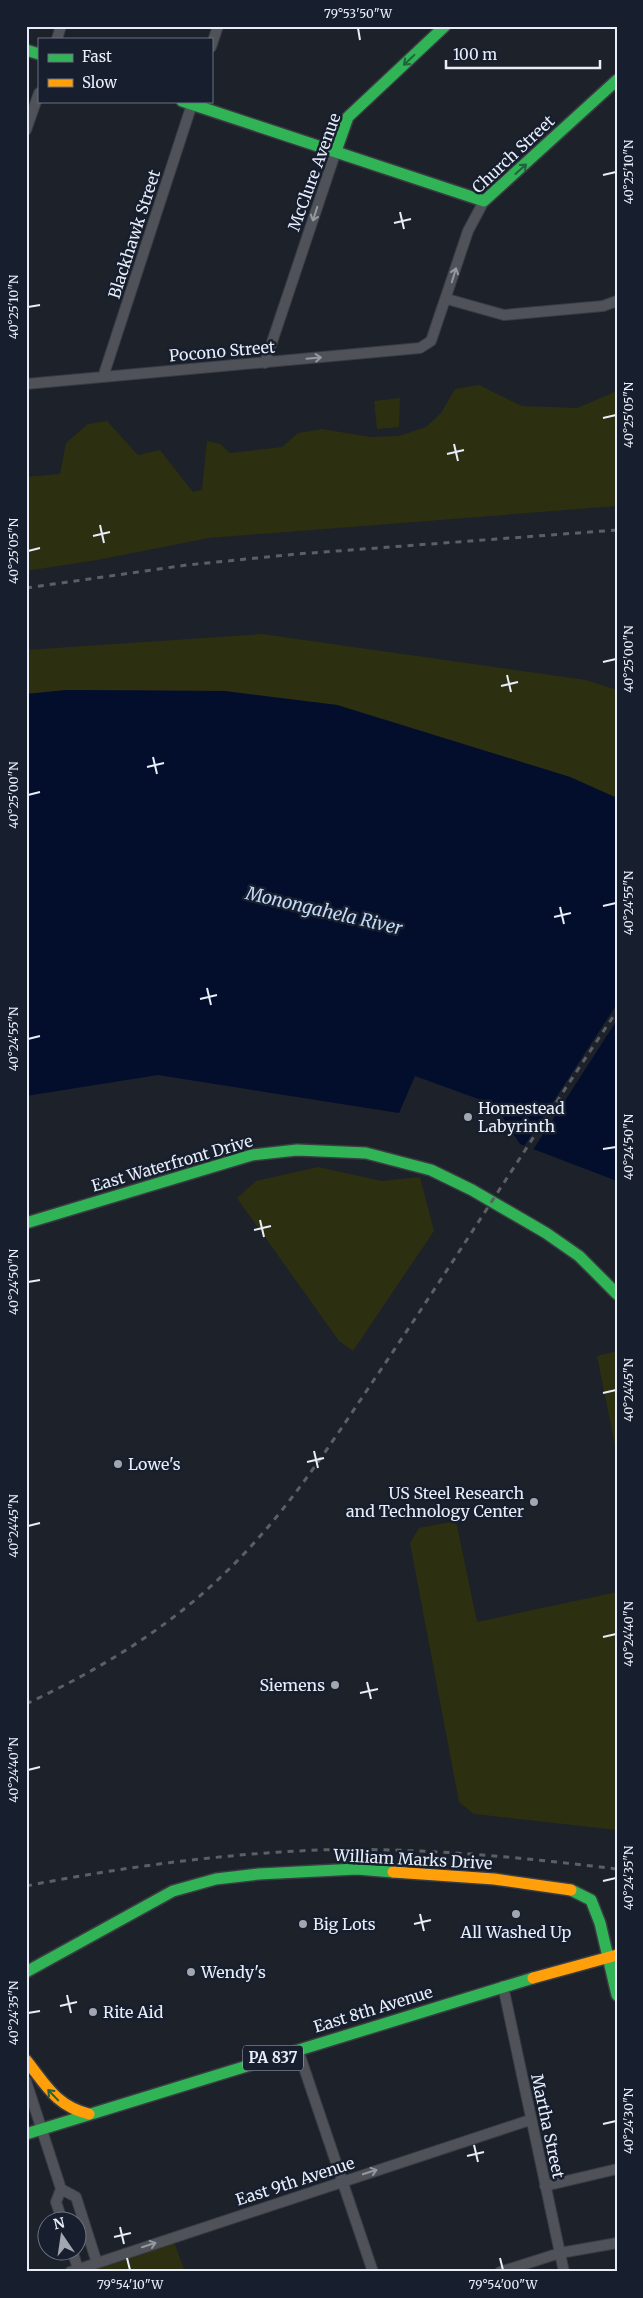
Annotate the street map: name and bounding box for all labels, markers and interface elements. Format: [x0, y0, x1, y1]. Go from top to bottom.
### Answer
text: 79°53'50"W [324, 6, 393, 21]
legend [38, 38, 212, 102]
scale bar [446, 38, 599, 70]
text: 100 m [453, 45, 497, 64]
text: Fast [82, 47, 112, 66]
one-way arrow [403, 54, 416, 66]
text: Slow [82, 73, 117, 92]
street label: McClure Avenue [283, 110, 345, 234]
street label: Church Street [468, 110, 559, 197]
text: 40°25'10"N [621, 139, 636, 204]
one-way arrow [514, 163, 527, 175]
street label: Blackhawk Street [104, 166, 164, 301]
one-way arrow [310, 205, 319, 221]
one-way arrow [450, 267, 460, 283]
text: 40°25'10"N [6, 274, 21, 339]
street label: Pocono Street [168, 336, 277, 366]
one-way arrow [306, 353, 322, 363]
text: 40°25'05"N [621, 381, 636, 448]
text: 40°25'05"N [6, 517, 21, 584]
text: 40°25'00"N [621, 625, 636, 693]
text: 40°25'00"N [6, 761, 21, 829]
text: 40°24'55"N [621, 870, 636, 935]
water label: Monongahela River [243, 881, 405, 940]
text: 40°24'55"N [6, 1006, 21, 1071]
place label: Homestead Labyrinth [478, 1098, 565, 1136]
marker: Homestead Labyrinth [462, 1111, 474, 1123]
text: 40°24'50"N [621, 1113, 636, 1180]
street label: East Waterfront Drive [89, 1130, 255, 1196]
text: 40°24'50"N [6, 1248, 21, 1315]
text: 40°24'45"N [621, 1357, 636, 1422]
place label: Lowe's [128, 1454, 181, 1474]
marker: Lowe's [112, 1458, 124, 1470]
place label: US Steel Research and Technology Center [346, 1483, 524, 1521]
text: 40°24'45"N [6, 1493, 21, 1558]
marker: US Steel Research and Technology Center [528, 1496, 540, 1508]
text: 40°24'40"N [621, 1601, 636, 1667]
place label: Siemens [260, 1675, 325, 1695]
marker: Siemens [329, 1679, 341, 1691]
text: 40°24'40"N [6, 1737, 21, 1803]
street label: William Marks Drive [332, 1845, 493, 1873]
text: 40°24'35"N [621, 1845, 636, 1910]
marker: All Washed Up [510, 1908, 522, 1920]
place label: Big Lots [313, 1914, 376, 1934]
marker: Big Lots [297, 1918, 309, 1930]
place label: All Washed Up [460, 1922, 572, 1942]
place label: Wendy's [200, 1962, 266, 1982]
marker: Wendy's [185, 1966, 197, 1978]
text: 40°24'35"N [6, 1980, 21, 2045]
street label: East 8th Avenue [311, 1981, 435, 2037]
place label: Rite Aid [103, 2002, 164, 2022]
marker: Rite Aid [87, 2006, 99, 2018]
road number: PA 837 [243, 2046, 303, 2070]
street label: Martha Street [527, 2072, 569, 2181]
text: 40°24'30"N [621, 2087, 636, 2154]
one-way arrow [47, 2089, 59, 2101]
street label: East 9th Avenue [233, 2152, 357, 2210]
one-way arrow [362, 2167, 377, 2176]
north arrow [38, 2210, 88, 2260]
text: N [52, 2213, 66, 2233]
one-way arrow [141, 2240, 157, 2249]
text: 79°54'10"W [97, 2277, 164, 2292]
text: 79°54'00"W [469, 2277, 538, 2292]

